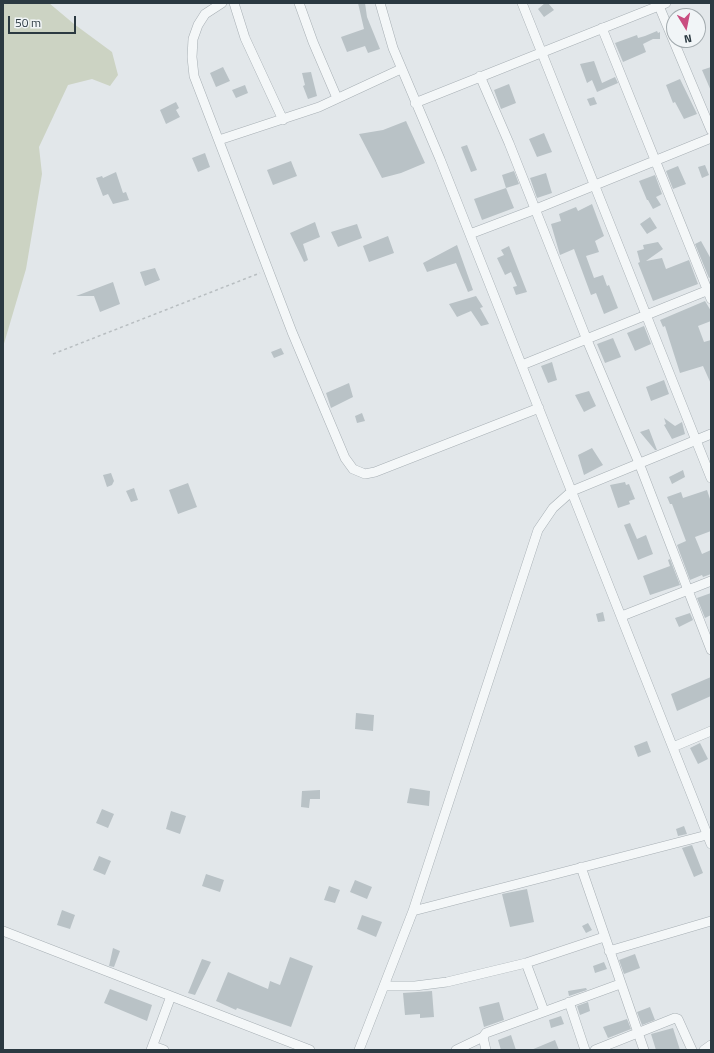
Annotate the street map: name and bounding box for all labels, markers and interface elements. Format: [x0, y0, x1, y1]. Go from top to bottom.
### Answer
scale bar [10, 8, 78, 34]
north arrow [666, 8, 706, 48]
text: 50 m [15, 13, 41, 32]
text: N [683, 30, 693, 47]

